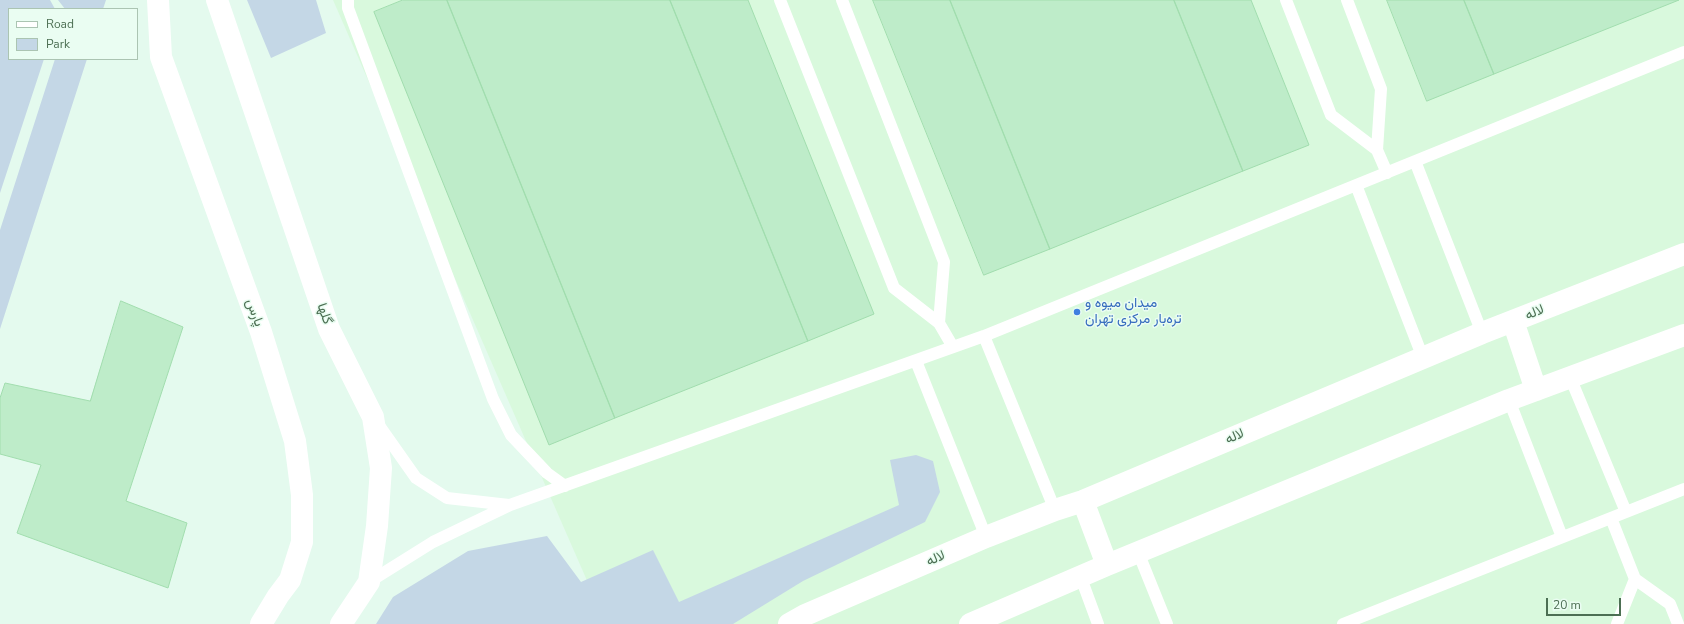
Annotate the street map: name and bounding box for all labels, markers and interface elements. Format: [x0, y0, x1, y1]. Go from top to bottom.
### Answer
legend [8, 8, 138, 60]
text: Road [46, 16, 74, 32]
text: Park [46, 36, 70, 52]
place label: میدان میوه و تره‌بار مرکزی تهران [1085, 296, 1181, 328]
street label: پارس [241, 297, 267, 329]
street label: گلها [313, 301, 335, 327]
street label: لاله [1523, 302, 1547, 324]
marker: میدان میوه و تره‌بار مرکزی تهران [1072, 307, 1082, 317]
street label: لاله [1223, 426, 1247, 448]
street label: لاله [924, 548, 948, 570]
scale bar [1548, 590, 1623, 616]
text: 20 m [1553, 597, 1581, 613]

